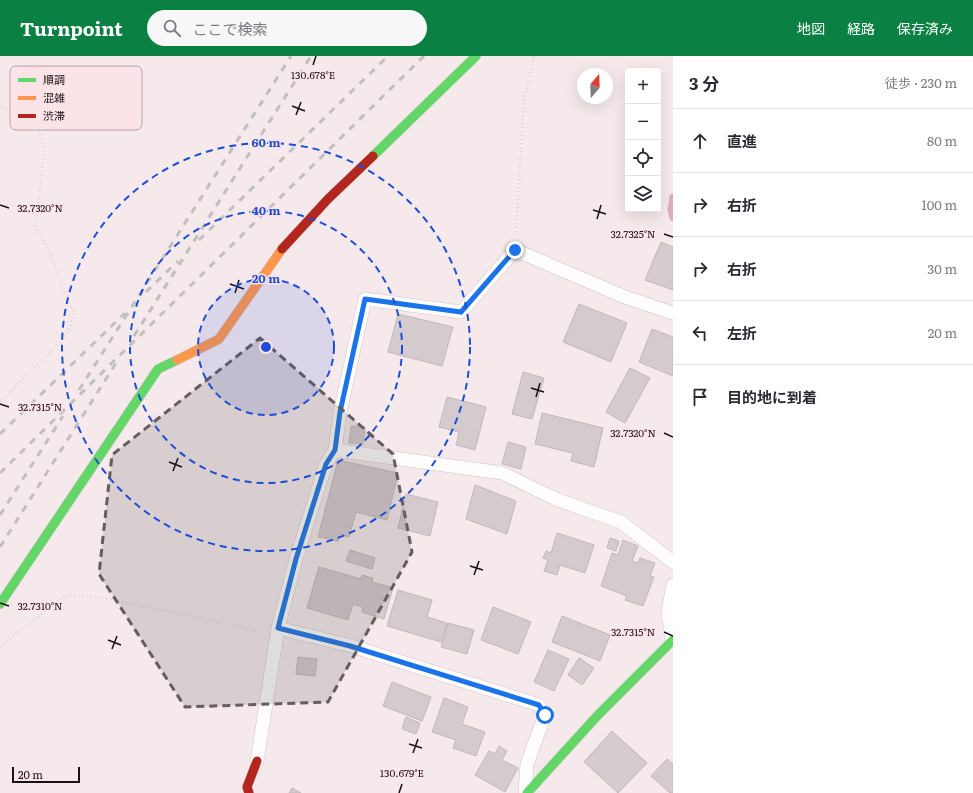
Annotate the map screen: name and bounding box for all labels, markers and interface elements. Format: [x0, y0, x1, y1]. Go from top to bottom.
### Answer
search box [147, 10, 427, 46]
text: Turnpoint [20, 14, 123, 42]
icon: search [161, 17, 183, 39]
text: ここで検索 [193, 17, 268, 40]
text: 地図 [797, 18, 825, 38]
text: 経路 [847, 18, 875, 38]
text: 保存済み [897, 18, 953, 38]
legend [10, 66, 142, 130]
text: 130.678°E [291, 67, 335, 82]
north arrow [577, 68, 613, 104]
map controls [625, 68, 661, 212]
button: + [625, 68, 661, 104]
text: 3 分 [689, 70, 719, 95]
text: 順調 [43, 71, 65, 87]
text: 徒歩 · 230 m [885, 73, 957, 92]
text: 混雑 [43, 89, 65, 105]
button: − [625, 104, 661, 140]
text: 渋滞 [43, 107, 65, 123]
text: 直進 [727, 129, 757, 152]
icon: ahead [689, 130, 711, 152]
text: 80 m [927, 131, 957, 150]
text: 60 m [252, 133, 280, 151]
button: locate [625, 140, 661, 176]
button: layers [625, 176, 661, 212]
text: 右折 [727, 193, 757, 216]
icon: right [689, 194, 711, 216]
text: 100 m [921, 195, 957, 214]
text: 32.7320°N [17, 200, 63, 215]
text: 40 m [252, 201, 281, 219]
text: 32.7325°N [611, 226, 655, 241]
route end [506, 241, 524, 259]
text: 右折 [727, 257, 757, 280]
icon: right [689, 258, 711, 280]
text: 30 m [927, 259, 957, 278]
text: 20 m [252, 269, 280, 287]
text: 左折 [727, 321, 757, 344]
icon: left [689, 322, 711, 344]
text: 20 m [928, 323, 957, 342]
centre of rings [259, 340, 273, 354]
text: 目的地に到着 [727, 385, 817, 408]
icon: arrive [689, 386, 711, 408]
text: 32.7315°N [18, 399, 62, 414]
text: 32.7320°N [610, 425, 656, 440]
text: 32.7310°N [18, 598, 62, 613]
text: 32.7315°N [611, 624, 655, 639]
route start [536, 706, 554, 724]
scale bar [12, 765, 80, 784]
text: 130.679°E [380, 765, 424, 780]
text: 20 m [18, 766, 43, 782]

